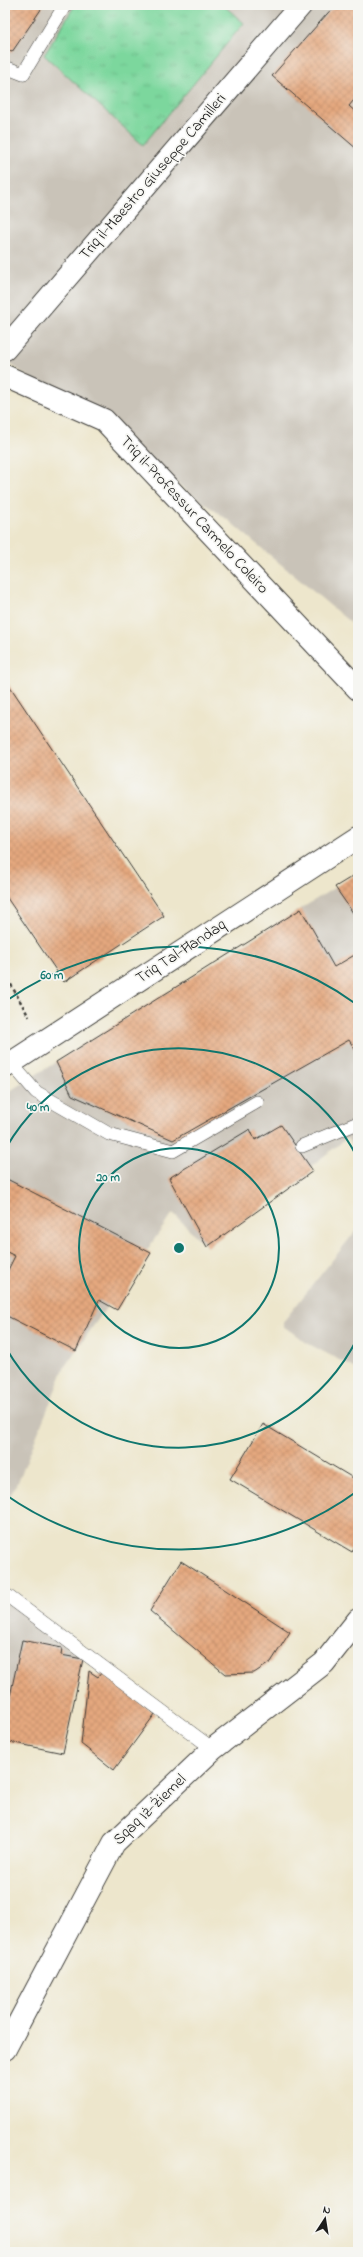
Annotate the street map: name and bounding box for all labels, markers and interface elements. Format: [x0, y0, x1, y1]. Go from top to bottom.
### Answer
street label: Triq il-Maestro Giuseppe Camilleri [74, 88, 233, 266]
street label: Triq il-Professur Carmelo Coleiro [114, 430, 274, 600]
street label: Triq Tal-Ħandaq [131, 914, 231, 990]
text: 60 m [40, 967, 64, 985]
text: 40 m [26, 1099, 50, 1117]
text: 20 m [95, 1169, 120, 1187]
centre of rings [172, 1241, 186, 1255]
street label: Sqaq Iż-Żiemel [108, 1768, 192, 1851]
north arrow [305, 2199, 345, 2239]
text: N [322, 2202, 332, 2219]

